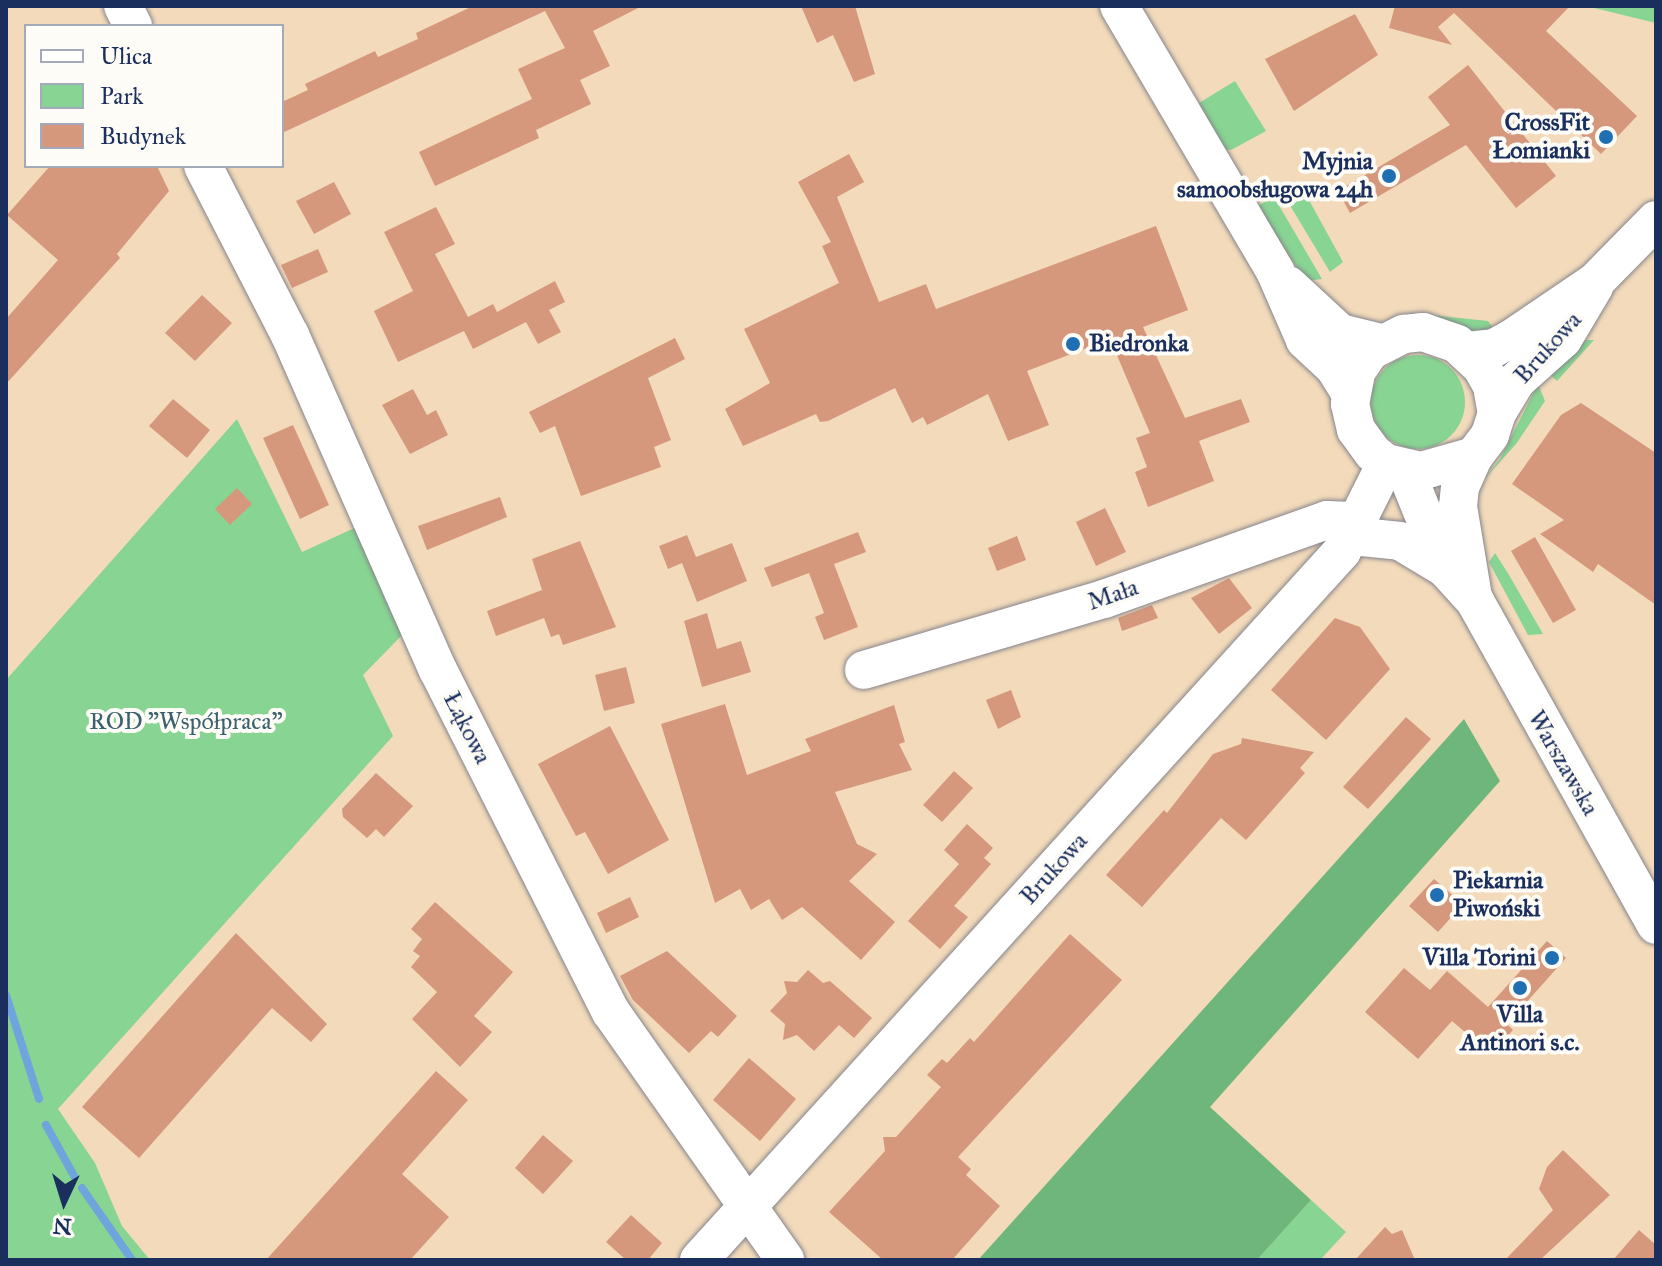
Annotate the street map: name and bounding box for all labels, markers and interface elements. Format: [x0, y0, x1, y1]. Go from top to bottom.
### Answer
legend [24, 24, 284, 168]
text: Ulica [100, 41, 152, 71]
text: Park [100, 81, 143, 111]
place label: CrossFit Łomianki [1492, 109, 1590, 165]
text: Budynek [100, 121, 186, 151]
marker: CrossFit Łomianki [1597, 128, 1615, 146]
place label: Myjnia samoobsługowa 24h [1177, 148, 1373, 204]
marker: Myjnia samoobsługowa 24h [1380, 167, 1398, 185]
street label: Brukowa [1508, 306, 1588, 390]
place label: Biedronka [1089, 330, 1189, 358]
marker: Biedronka [1064, 335, 1082, 353]
street label: Mała [1084, 573, 1142, 617]
street label: Łąkowa [437, 687, 497, 769]
street label: Warszawska [1521, 705, 1605, 821]
park label: ROD "Współpraca" [89, 708, 283, 736]
street label: Brukowa [1014, 827, 1094, 911]
place label: Piekarnia Piwoński [1453, 867, 1543, 923]
marker: Piekarnia Piwoński [1428, 886, 1446, 904]
place label: Villa Torini [1423, 944, 1536, 972]
marker: Villa Torini [1543, 949, 1561, 967]
marker: Villa Antinori s.c. [1511, 979, 1529, 997]
place label: Villa Antinori s.c. [1461, 1001, 1579, 1057]
north arrow [24, 1162, 104, 1242]
text: N [52, 1212, 73, 1241]

